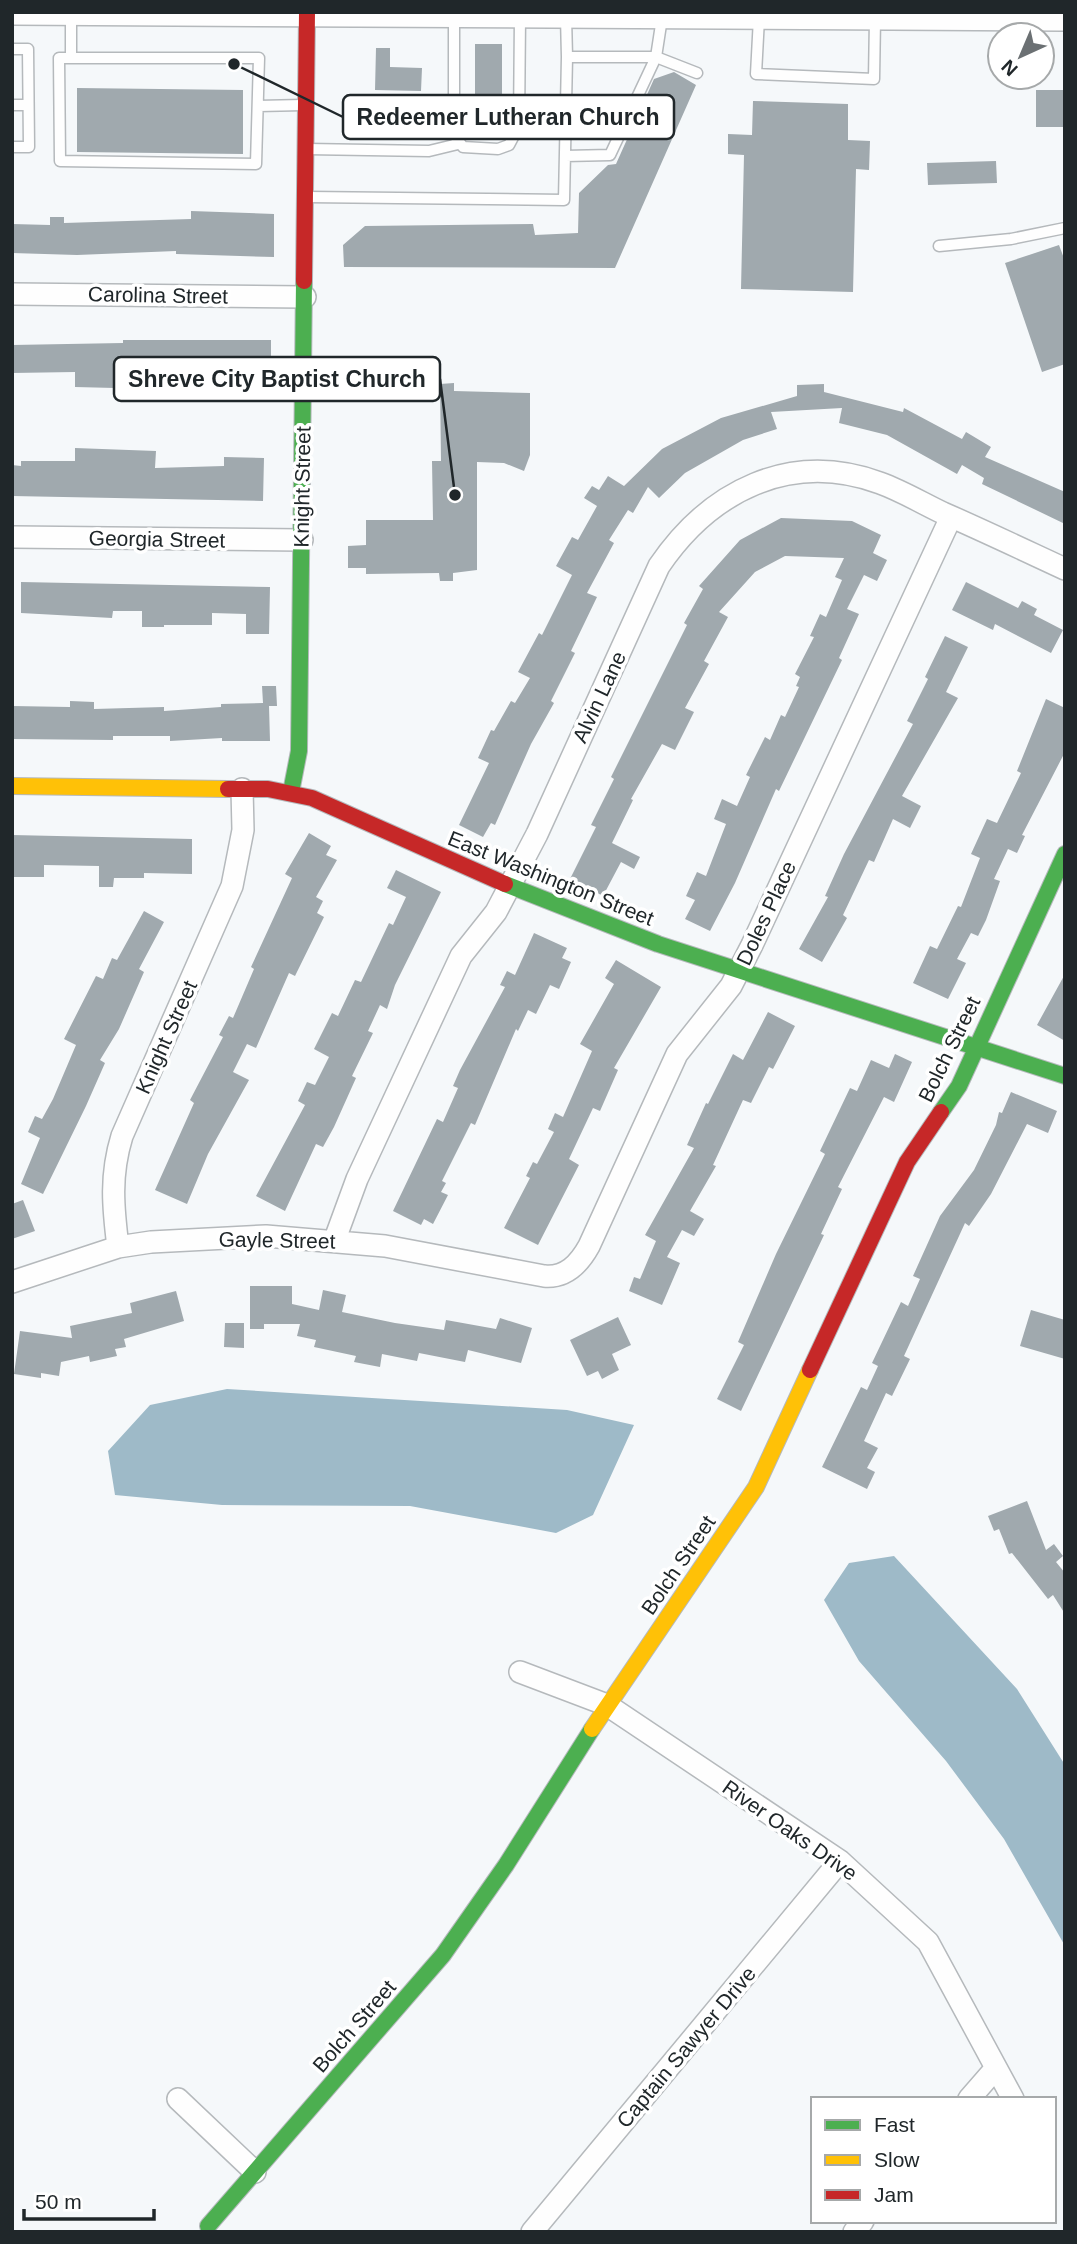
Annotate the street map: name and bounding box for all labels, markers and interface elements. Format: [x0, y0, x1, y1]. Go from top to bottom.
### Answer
north arrow [986, 21, 1056, 91]
text: N [997, 56, 1022, 80]
callout: Redeemer Lutheran Church [343, 95, 674, 139]
text: Redeemer Lutheran Church [357, 104, 659, 130]
street label: Carolina Street [88, 282, 228, 308]
callout: Shreve City Baptist Church [114, 357, 440, 401]
text: Shreve City Baptist Church [128, 366, 426, 392]
street label: Knight Street [289, 426, 315, 548]
street label: Georgia Street [89, 526, 226, 552]
street label: Alvin Lane [568, 648, 630, 746]
street label: East Washington Street [445, 826, 657, 930]
street label: Doles Place [732, 857, 800, 969]
street label: Knight Street [131, 977, 201, 1097]
street label: Bolch Street [914, 992, 984, 1105]
street label: Gayle Street [218, 1227, 336, 1253]
street label: Bolch Street [636, 1511, 720, 1619]
street label: River Oaks Drive [718, 1775, 862, 1885]
street label: Captain Sawyer Drive [612, 1962, 760, 2132]
street label: Bolch Street [308, 1975, 400, 2077]
legend [811, 2097, 1056, 2223]
text: Fast [874, 2113, 915, 2136]
text: Slow [874, 2148, 920, 2171]
scale bar [24, 2178, 154, 2222]
text: Jam [874, 2183, 914, 2206]
text: 50 m [35, 2190, 82, 2213]

